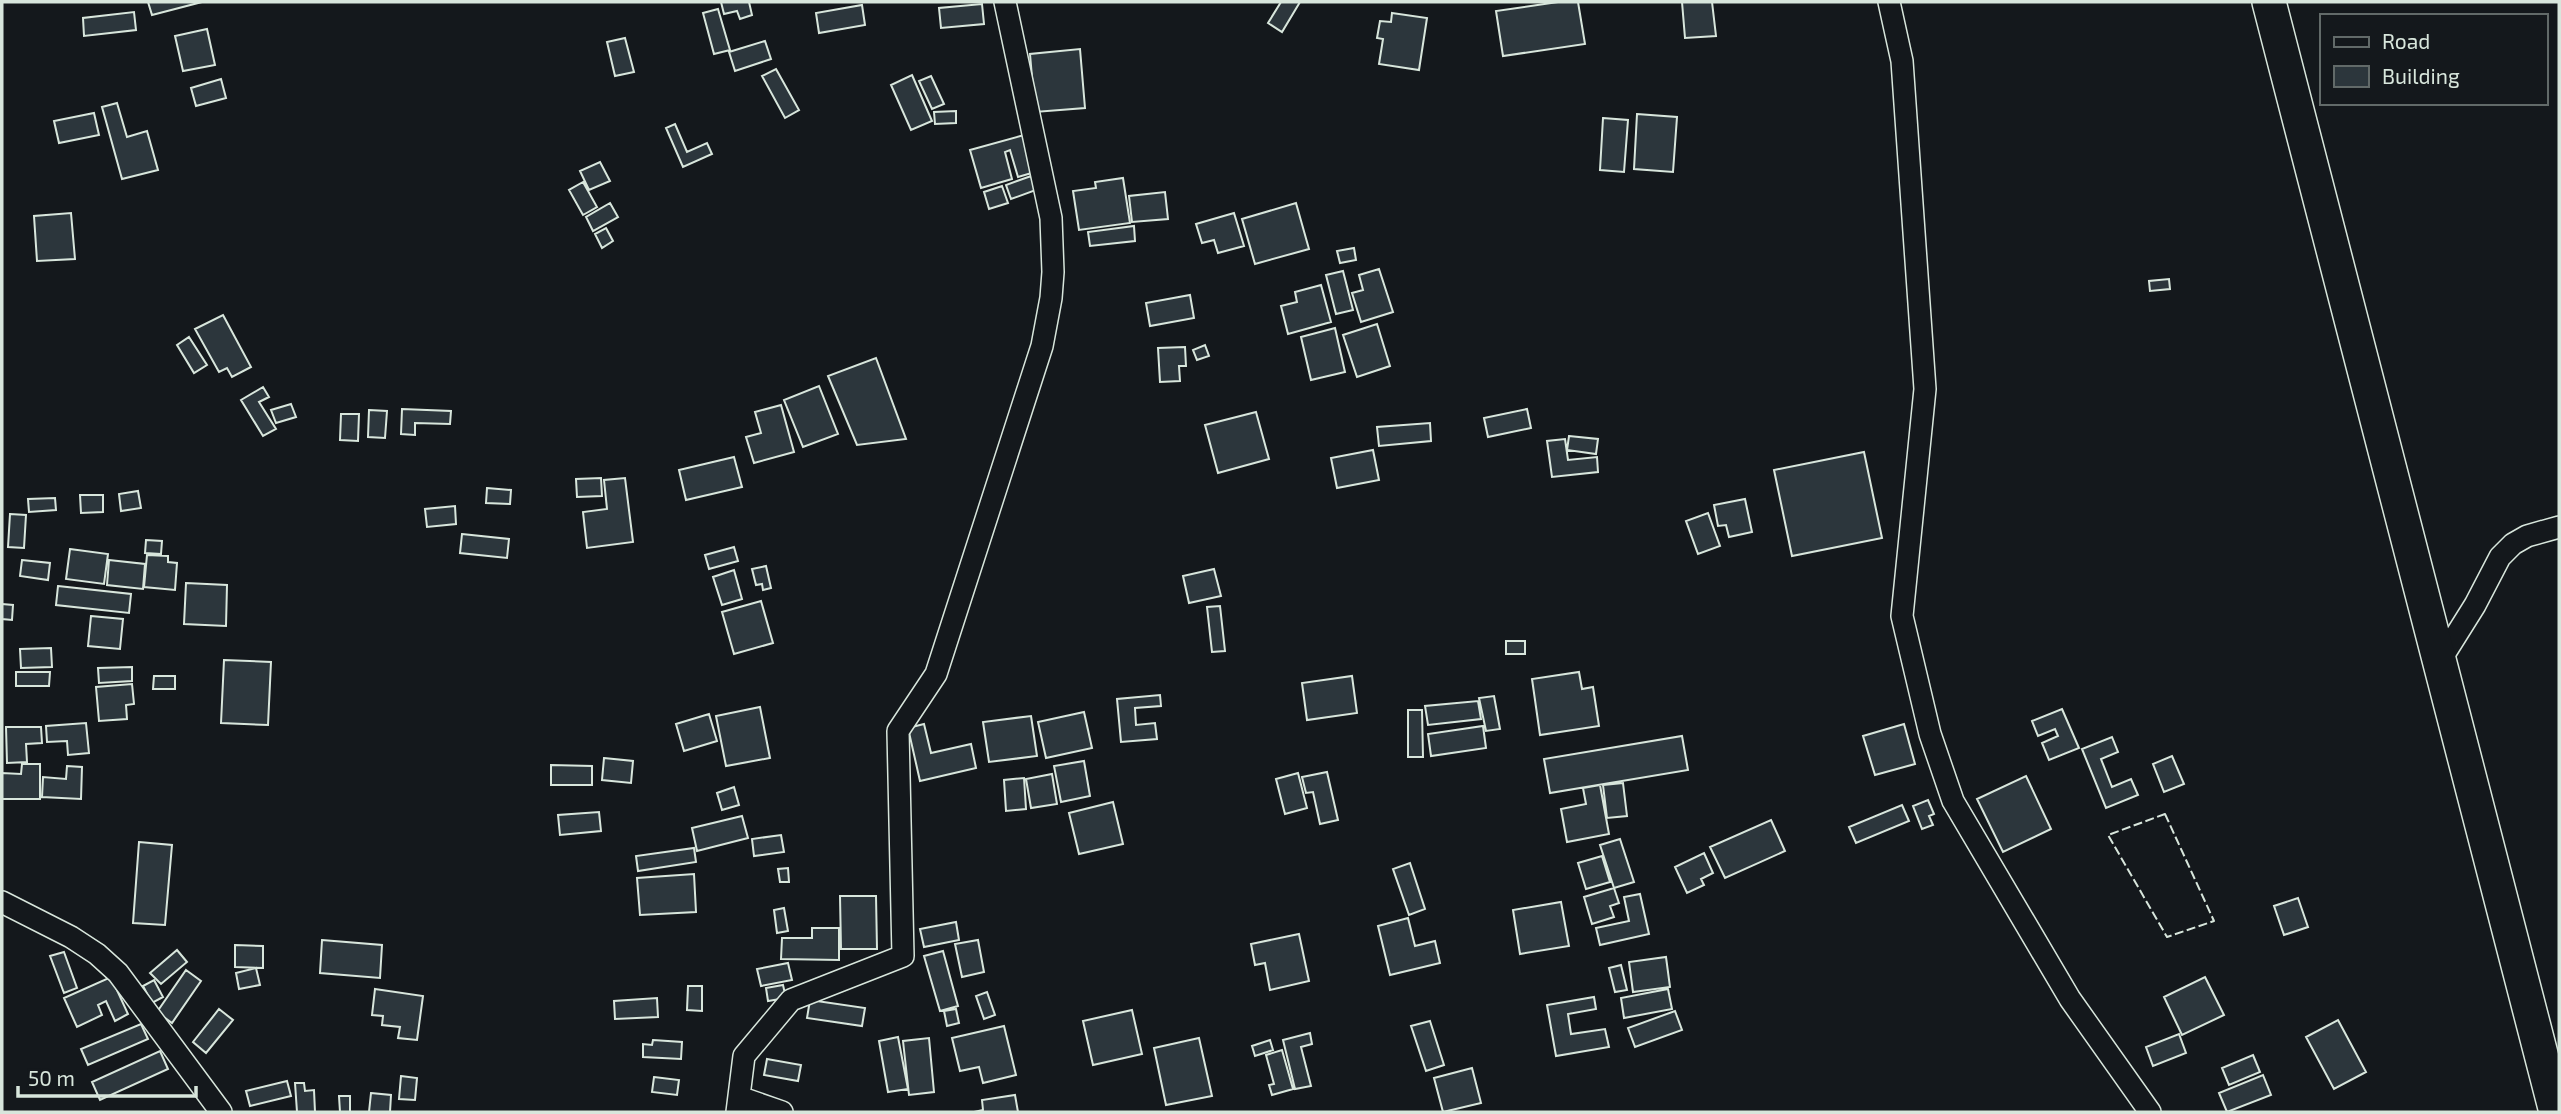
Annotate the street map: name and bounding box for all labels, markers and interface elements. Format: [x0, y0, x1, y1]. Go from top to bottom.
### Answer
legend [2320, 14, 2547, 105]
text: Road [2382, 28, 2430, 53]
text: Building [2382, 63, 2460, 88]
scale bar [18, 1054, 196, 1098]
text: 50 m [28, 1065, 75, 1090]

